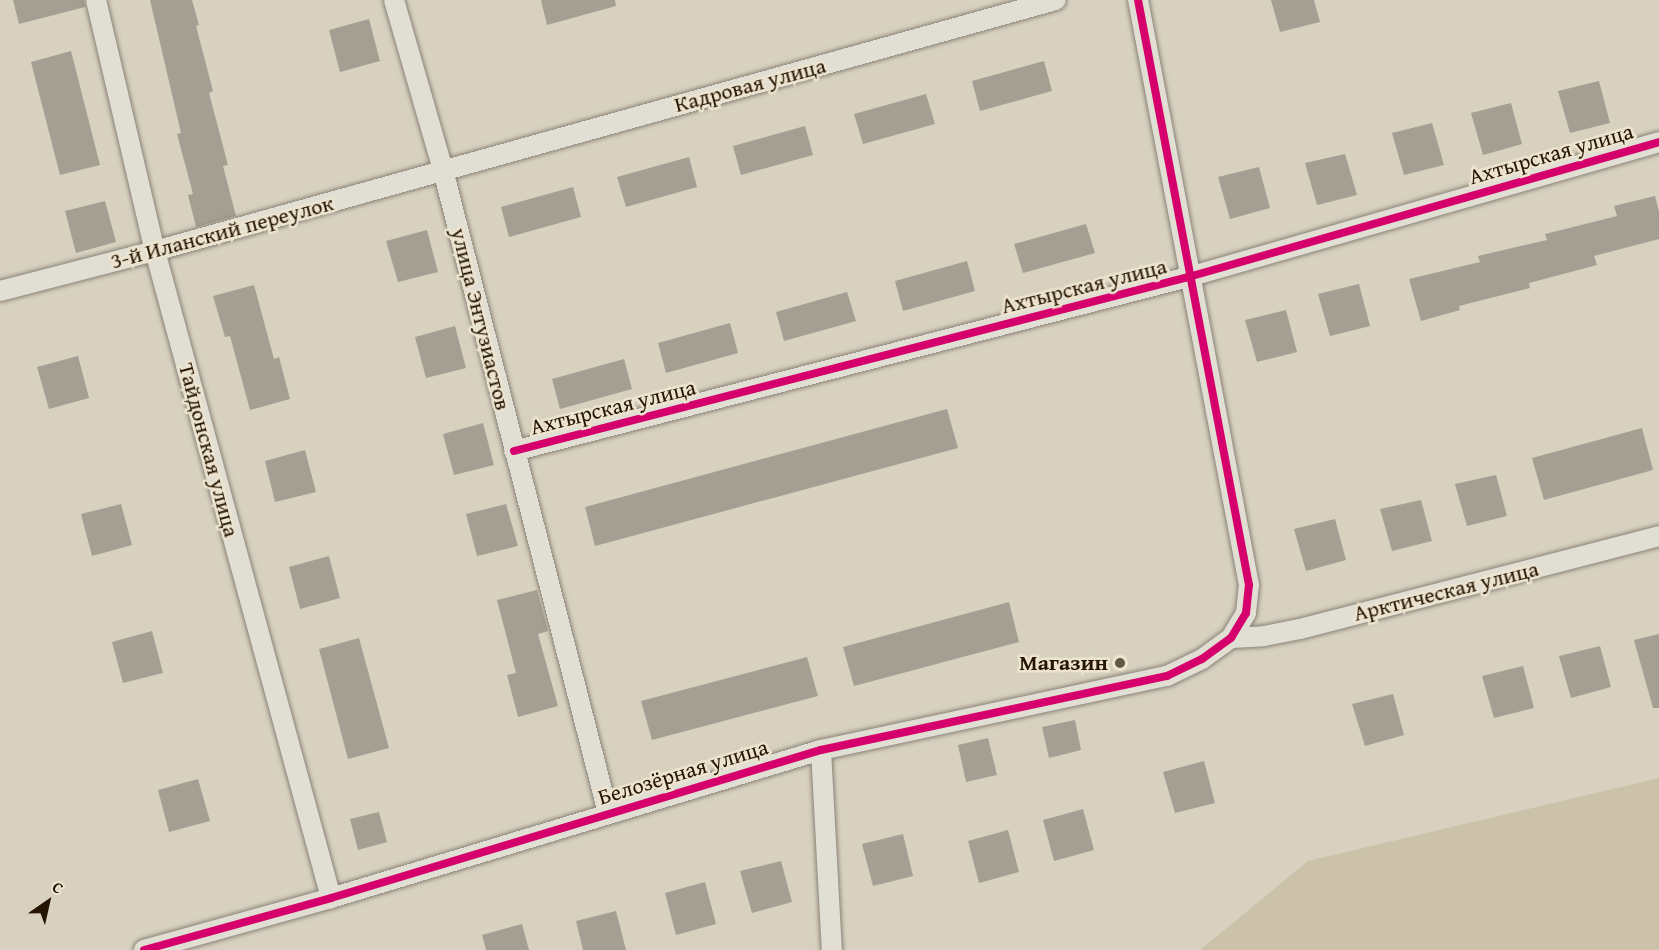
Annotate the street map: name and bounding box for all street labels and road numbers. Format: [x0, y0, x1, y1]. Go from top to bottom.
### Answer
street label: Кадровая улица [671, 52, 829, 118]
street label: Ахтырская улица [1466, 118, 1636, 190]
street label: 3-й Иланский переулок [108, 190, 336, 274]
street label: улица Энтузиастов [446, 225, 516, 413]
street label: Ахтырская улица [999, 253, 1169, 319]
street label: Тайдонская улица [173, 360, 245, 540]
street label: Ахтырская улица [528, 374, 698, 440]
street label: Арктическая улица [1351, 555, 1541, 627]
street label: Белозёрная улица [595, 734, 771, 810]

